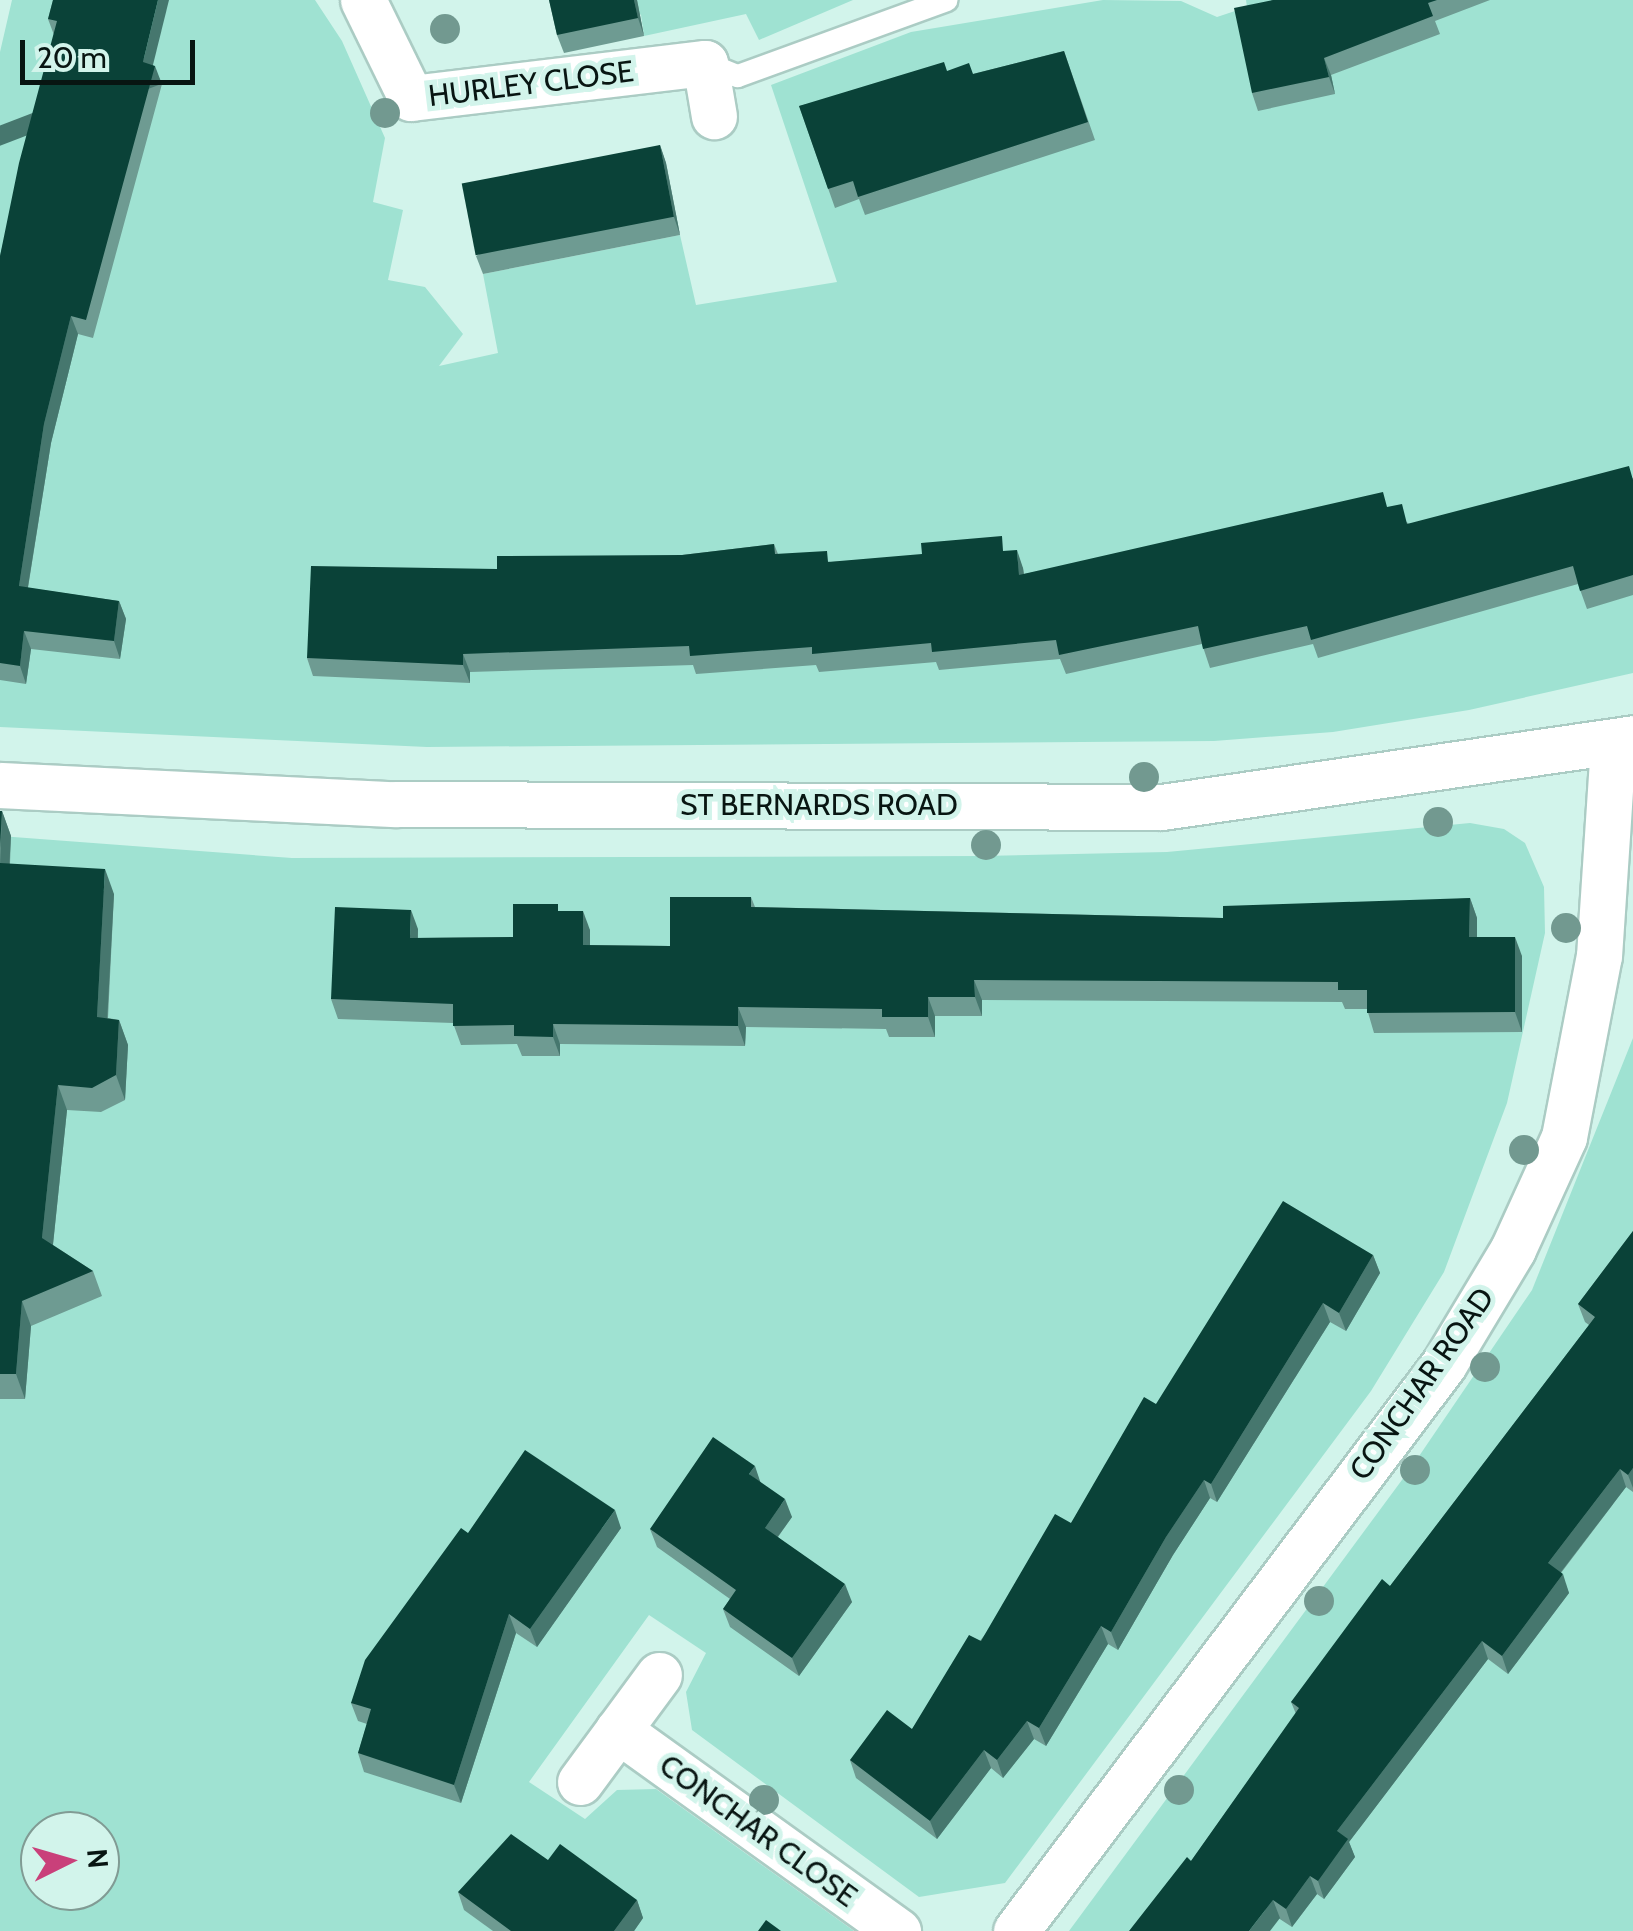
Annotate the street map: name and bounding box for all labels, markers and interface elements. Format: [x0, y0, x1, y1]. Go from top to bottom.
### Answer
scale bar [25, 20, 200, 82]
text: 20 m [37, 39, 107, 76]
street label: HURLEY CLOSE [426, 54, 636, 114]
street label: ST BERNARDS ROAD [680, 787, 958, 823]
street label: CONCHAR ROAD [1342, 1281, 1502, 1487]
street label: CONCHAR CLOSE [652, 1747, 864, 1915]
north arrow [20, 1811, 120, 1911]
text: N [80, 1847, 116, 1870]

